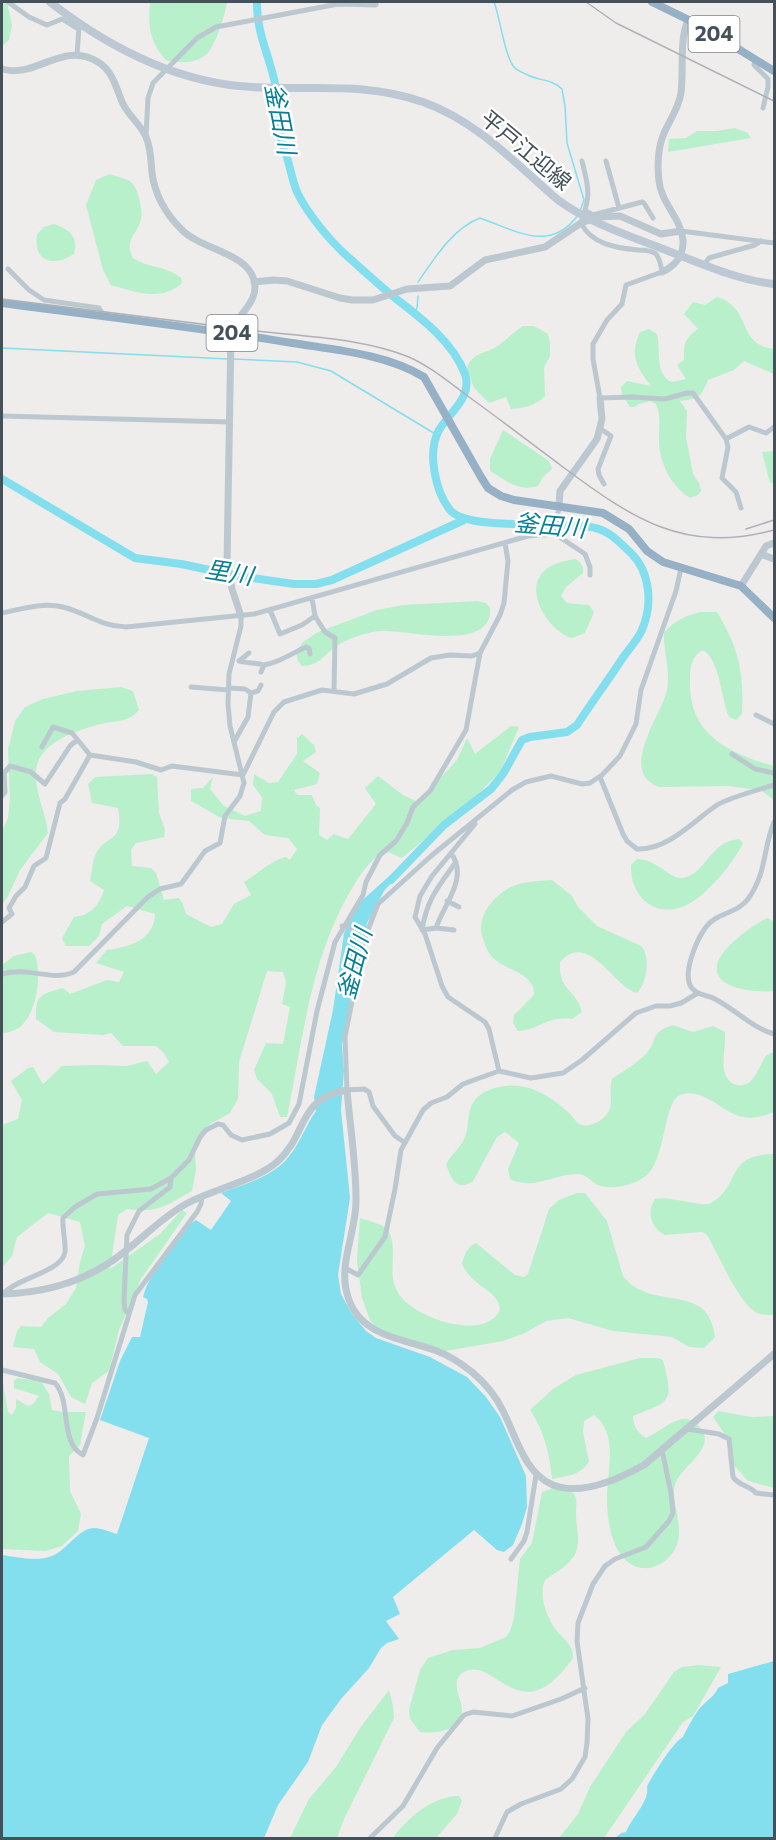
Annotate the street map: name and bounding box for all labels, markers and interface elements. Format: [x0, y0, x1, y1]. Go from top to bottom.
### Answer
road number: 204 [688, 16, 740, 52]
water label: 釜田川 [260, 81, 303, 160]
street label: 平戸江迎線 [476, 104, 577, 195]
road number: 204 [206, 315, 258, 351]
water label: 釜田川 [513, 507, 590, 542]
water label: 里川 [203, 553, 258, 590]
water label: 釜田川 [330, 922, 378, 1002]

